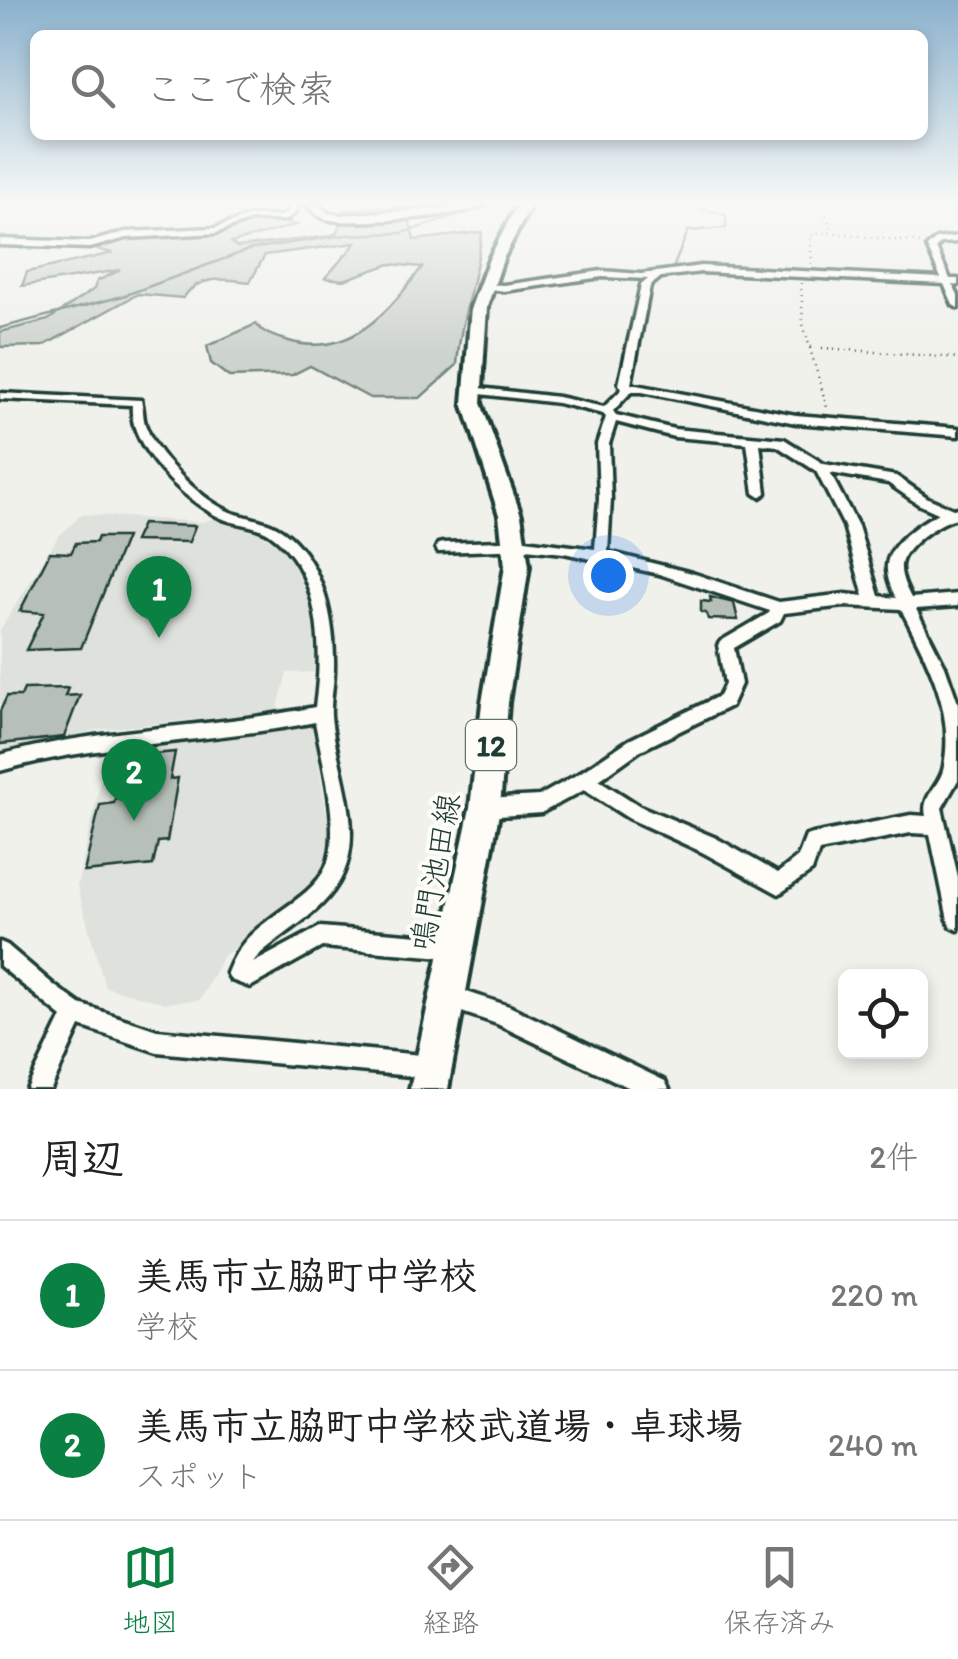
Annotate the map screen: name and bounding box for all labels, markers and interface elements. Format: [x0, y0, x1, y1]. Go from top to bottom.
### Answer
search box [30, 30, 928, 140]
icon: search [65, 58, 120, 113]
text: ここで検索 [145, 66, 335, 112]
your location [583, 550, 634, 601]
pin: 1 [126, 556, 192, 638]
road number: 12 [466, 720, 516, 770]
pin: 2 [102, 738, 166, 821]
street label: 鳴門池田線 [402, 790, 468, 954]
map controls [838, 969, 928, 1059]
button: locate [838, 969, 928, 1059]
text: 周辺 [40, 1133, 124, 1184]
text: 2件 [869, 1138, 918, 1176]
text: 美馬市立脇町中学校 [135, 1253, 477, 1299]
text: 1 [65, 1276, 80, 1314]
text: 220 m [831, 1276, 918, 1314]
text: 学校 [135, 1307, 199, 1345]
text: 美馬市立脇町中学校武道場・卓球場 [135, 1403, 743, 1449]
text: 2 [64, 1426, 81, 1464]
text: 240 m [828, 1426, 918, 1464]
text: スポット [135, 1457, 263, 1495]
tab: 地図 [122, 1540, 178, 1640]
tab: 経路 [423, 1540, 479, 1640]
tab: 保存済み [724, 1540, 836, 1640]

